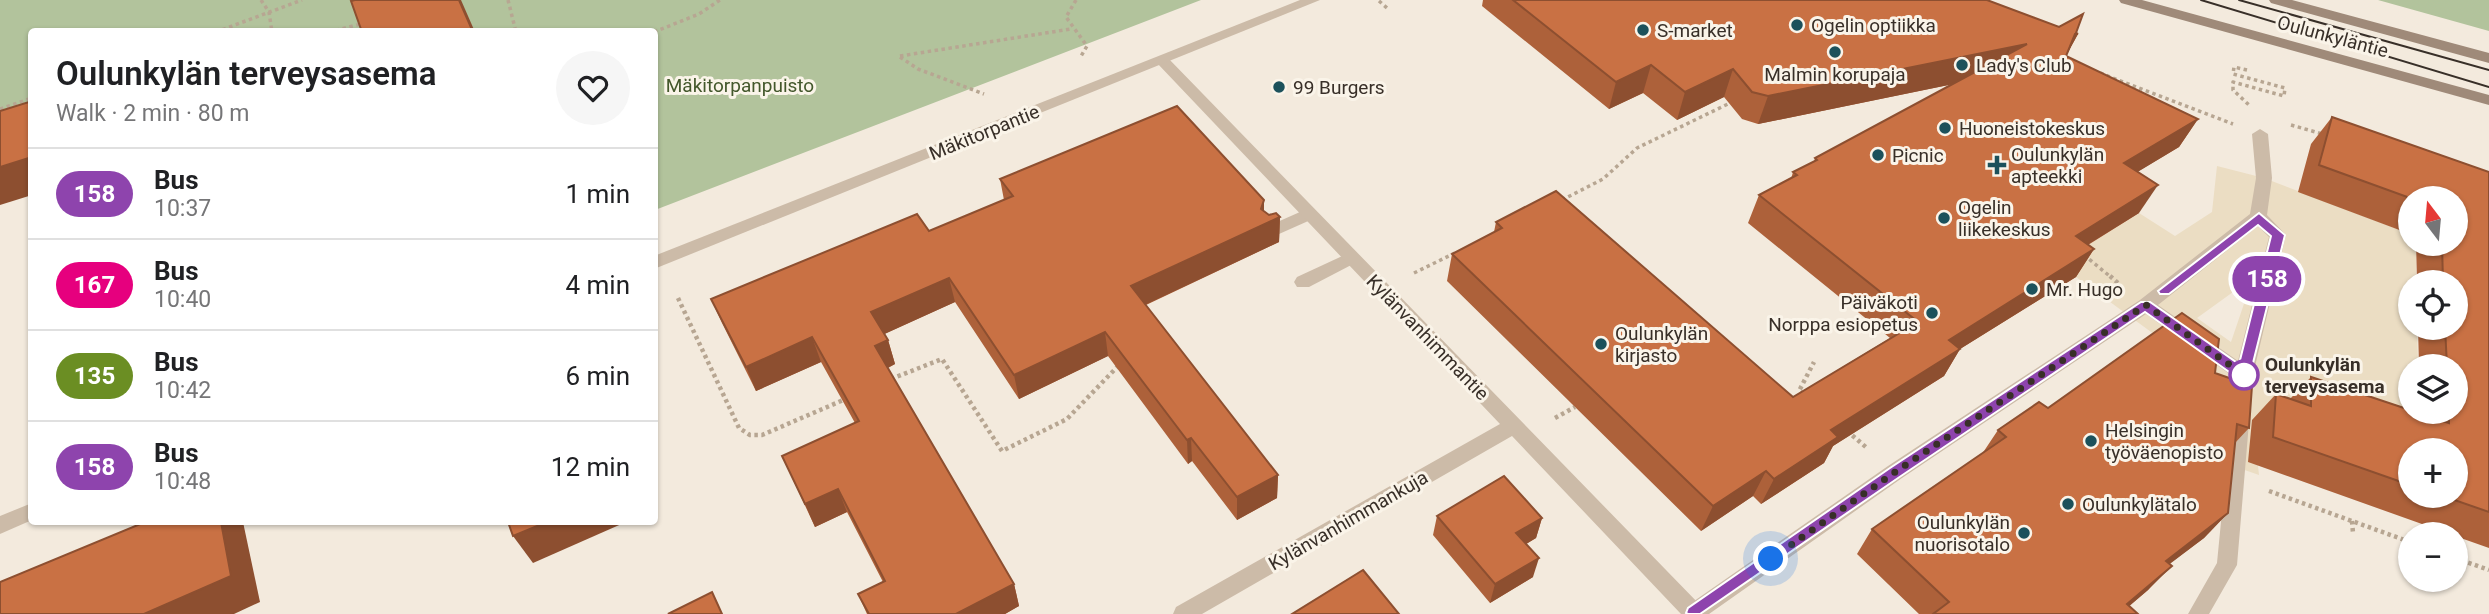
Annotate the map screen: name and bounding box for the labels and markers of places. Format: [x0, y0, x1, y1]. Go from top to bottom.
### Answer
place label: Ogelin optiikka [1811, 14, 1936, 37]
marker: Ogelin optiikka [1789, 17, 1805, 33]
place label: S-market [1657, 19, 1733, 42]
marker: S-market [1635, 22, 1651, 38]
marker: Malmin korupaja [1827, 44, 1843, 60]
place label: Lady's Club [1976, 54, 2072, 77]
marker: Lady's Club [1954, 57, 1970, 73]
place label: Malmin korupaja [1764, 63, 1906, 86]
place label: 99 Burgers [1293, 76, 1385, 99]
marker: 99 Burgers [1271, 79, 1287, 95]
place label: Huoneistokeskus [1959, 117, 2105, 140]
marker: Huoneistokeskus [1937, 120, 1953, 136]
place label: Oulunkylän apteekki [2011, 143, 2104, 188]
place label: Picnic [1892, 144, 1944, 167]
marker: Picnic [1870, 147, 1886, 163]
marker: Oulunkylän apteekki [1989, 157, 2005, 173]
place label: Ogelin liikekeskus [1958, 196, 2051, 241]
marker: Ogelin liikekeskus [1936, 210, 1952, 226]
place label: Mr. Hugo [2046, 278, 2123, 301]
marker: Mr. Hugo [2024, 281, 2040, 297]
place label: Päiväkoti Norppa esiopetus [1768, 291, 1918, 336]
marker: Päiväkoti Norppa esiopetus [1924, 305, 1940, 321]
place label: Oulunkylän kirjasto [1615, 322, 1708, 367]
marker: Oulunkylän kirjasto [1593, 336, 1609, 352]
place label: Oulunkylän terveysasema [2265, 353, 2385, 398]
marker: Oulunkylän terveysasema [2229, 360, 2259, 390]
place label: Helsingin työväenopisto [2105, 419, 2224, 464]
marker: Helsingin työväenopisto [2083, 433, 2099, 449]
place label: Oulunkylätalo [2082, 493, 2197, 516]
marker: Oulunkylätalo [2060, 496, 2076, 512]
place label: Oulunkylän nuorisotalo [1914, 511, 2010, 556]
marker: Oulunkylän nuorisotalo [2016, 525, 2032, 541]

